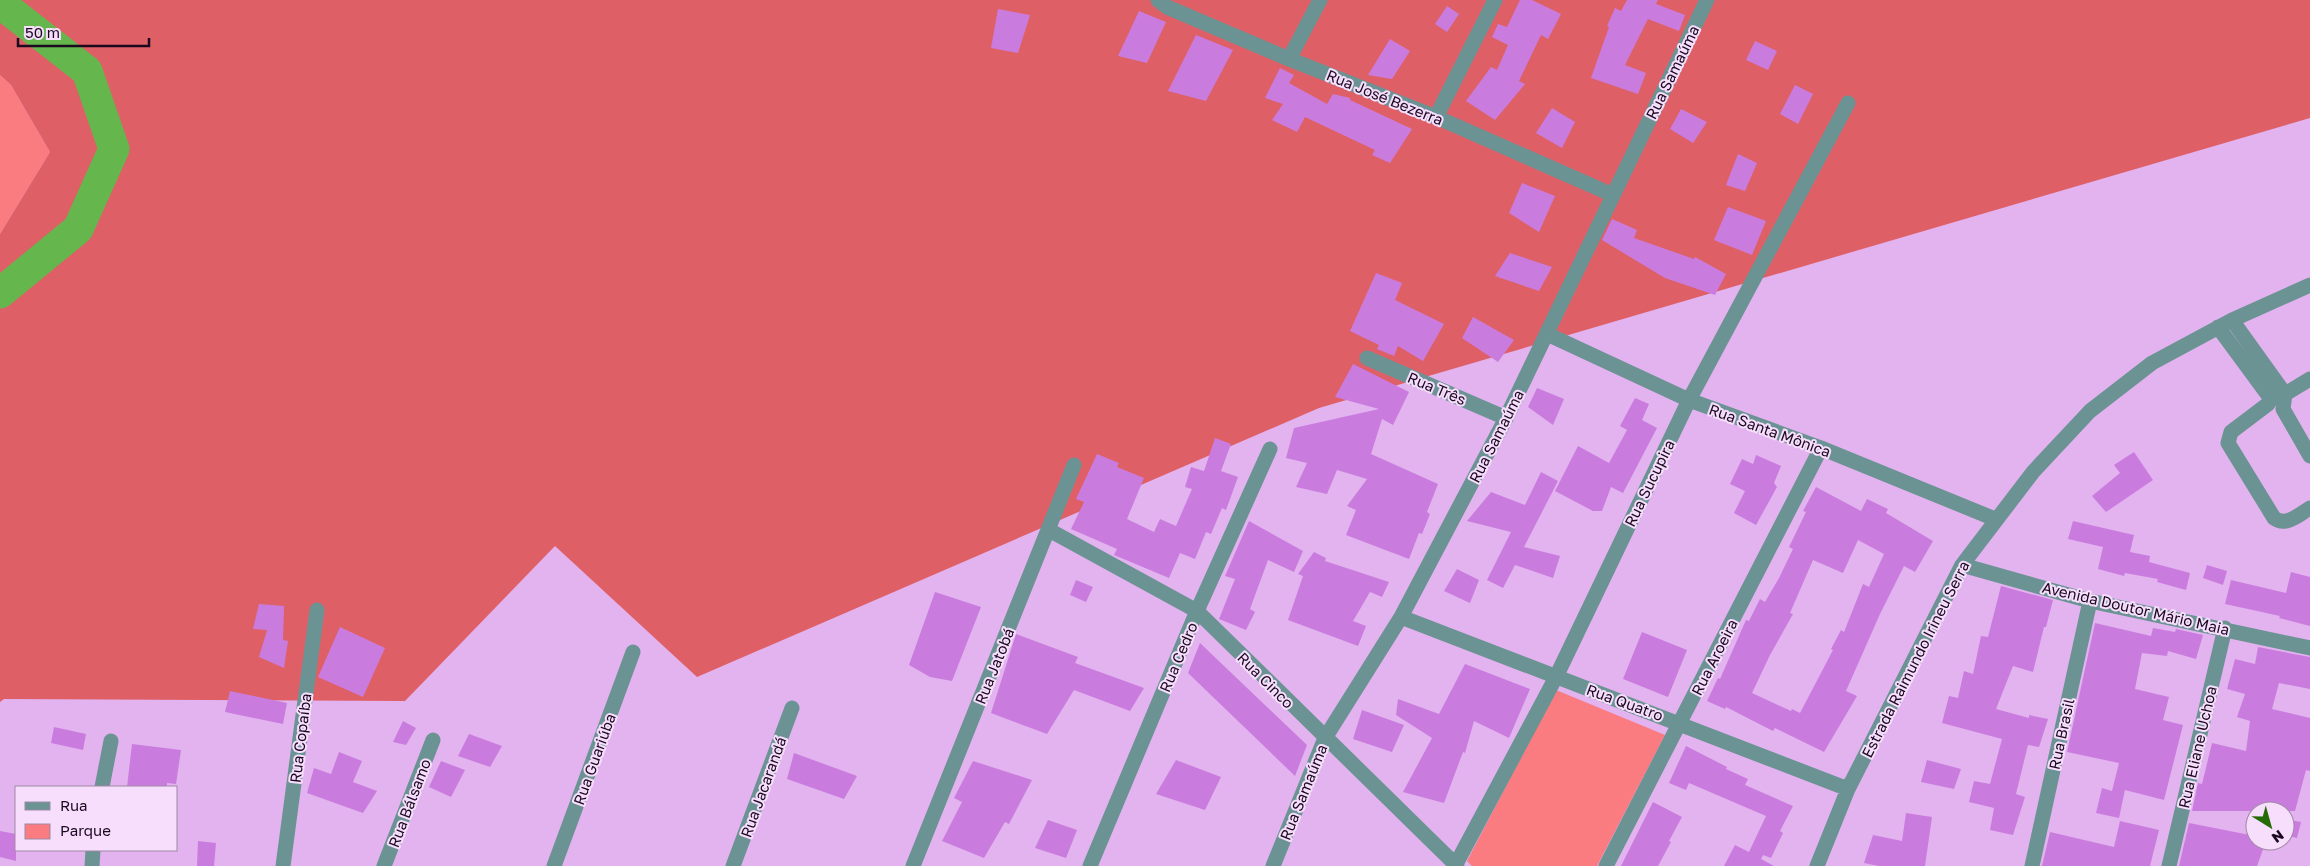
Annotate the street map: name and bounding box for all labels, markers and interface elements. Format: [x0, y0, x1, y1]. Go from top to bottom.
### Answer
scale bar [18, 15, 149, 47]
street label: Rua Samaúma [1642, 22, 1702, 122]
text: 50 m [25, 23, 60, 41]
street label: Rua José Bezerra [1324, 65, 1446, 129]
street label: Rua Três [1405, 368, 1469, 408]
street label: Rua Samaúma [1465, 387, 1527, 485]
street label: Rua Santa Mônica [1707, 400, 1833, 460]
street label: Rua Sucupira [1620, 437, 1678, 529]
street label: Estrada Raimundo Irineu Serra [1857, 558, 1973, 760]
street label: Avenida Doutor Mário Maia [2041, 578, 2231, 638]
street label: Rua Aroeira [1687, 616, 1741, 698]
street label: Rua Cedro [1155, 619, 1201, 695]
street label: Rua Jatobá [971, 625, 1017, 707]
street label: Rua Cinco [1234, 648, 1298, 712]
street label: Rua Quatro [1584, 680, 1666, 724]
street label: Rua Eliane Uchoa [2174, 684, 2220, 810]
street label: Rua Copaíba [286, 692, 314, 784]
street label: Rua Brasil [2045, 697, 2077, 771]
street label: Rua Guariúba [569, 711, 619, 807]
street label: Rua Jacarandá [736, 734, 790, 840]
street label: Rua Samaúma [1276, 741, 1330, 843]
street label: Rua Bálsamo [384, 756, 434, 850]
legend [15, 786, 178, 851]
text: Rua [60, 796, 87, 814]
north arrow [2245, 801, 2295, 851]
text: Parque [60, 821, 111, 839]
text: N [2269, 827, 2287, 847]

